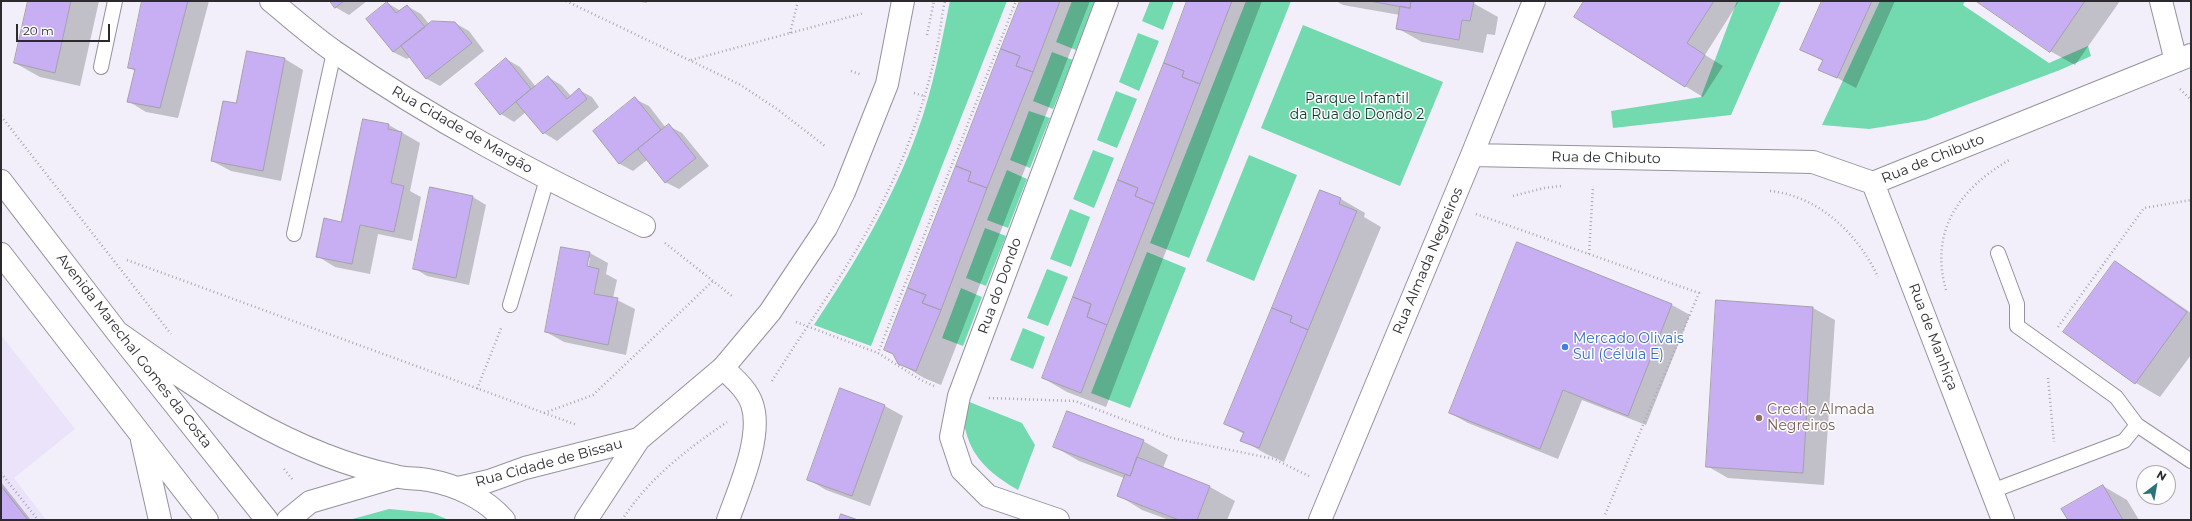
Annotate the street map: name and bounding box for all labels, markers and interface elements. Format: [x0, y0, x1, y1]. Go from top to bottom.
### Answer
scale bar [18, 16, 112, 42]
text: 20 m [23, 23, 54, 38]
street label: Rua Cidade de Margão [389, 83, 535, 177]
park label: Parque Infantil da Rua do Dondo 2 [1290, 91, 1424, 124]
street label: Rua de Chibuto [1879, 131, 1987, 187]
street label: Rua de Chibuto [1551, 149, 1661, 167]
street label: Rua Almada Negreiros [1389, 185, 1467, 337]
street label: Rua do Dondo [975, 235, 1025, 337]
street label: Avenida Marechal Gomes da Costa [53, 250, 215, 452]
street label: Rua de Manhiça [1905, 281, 1961, 393]
place label: Mercado Olivais Sul (Célula E) [1573, 331, 1684, 364]
marker: Mercado Olivais Sul (Célula E) [1560, 342, 1570, 352]
place label: Creche Almada Negreiros [1767, 402, 1875, 434]
marker: Creche Almada Negreiros [1754, 413, 1764, 423]
street label: Rua Cidade de Bissau [474, 435, 624, 491]
north arrow [2136, 465, 2176, 505]
text: N [2154, 467, 2169, 484]

